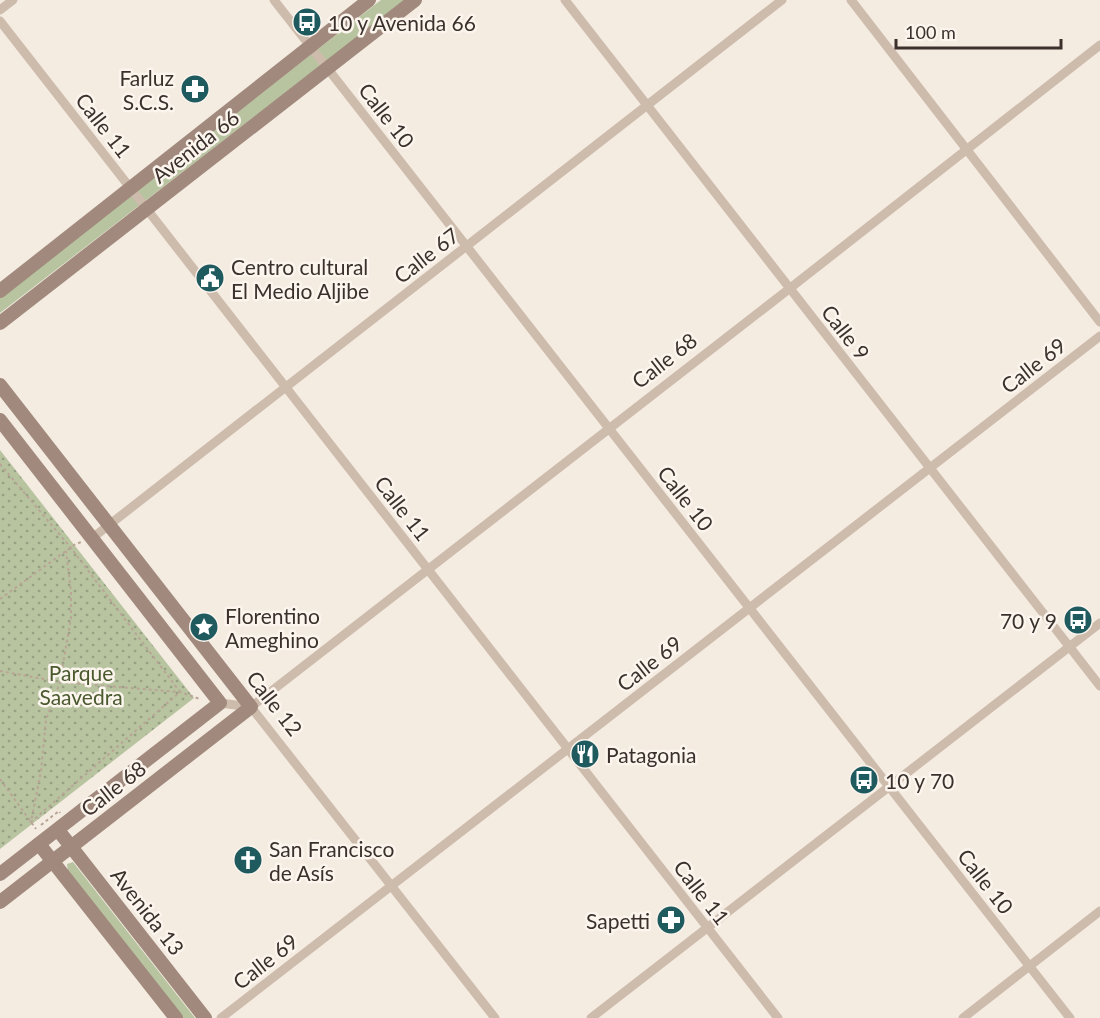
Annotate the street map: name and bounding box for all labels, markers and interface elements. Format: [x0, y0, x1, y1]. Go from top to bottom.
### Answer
bus stop icon: 10 y Avenida 66 [291, 6, 323, 38]
place label: 10 y Avenida 66 [328, 10, 476, 35]
scale bar [896, 12, 1061, 50]
text: 100 m [905, 21, 956, 43]
place label: Farluz S.C.S. [119, 65, 174, 114]
pharmacy icon: Farluz S.C.S. [179, 73, 211, 105]
street label: Calle 10 [354, 78, 420, 152]
street label: Calle 11 [71, 88, 137, 162]
street label: Avenida 66 [146, 104, 244, 188]
street label: Calle 67 [389, 222, 463, 288]
place label: Centro cultural El Medio Aljibe [231, 254, 369, 303]
public building icon: Centro cultural El Medio Aljibe [194, 262, 226, 294]
street label: Calle 9 [817, 299, 875, 365]
street label: Calle 68 [627, 327, 701, 393]
street label: Calle 69 [996, 332, 1070, 398]
street label: Calle 10 [653, 461, 719, 535]
street label: Calle 11 [370, 471, 436, 545]
place label: Florentino Ameghino [225, 603, 320, 652]
bus stop icon: 70 y 9 [1062, 604, 1094, 636]
place label: 70 y 9 [1000, 608, 1057, 633]
place icon: Florentino Ameghino [188, 611, 220, 643]
street label: Calle 69 [612, 630, 686, 696]
park label: Parque Saavedra [39, 660, 123, 709]
street label: Calle 12 [242, 666, 308, 740]
restaurant icon: Patagonia [569, 738, 601, 770]
place label: Patagonia [606, 742, 696, 767]
street label: Calle 68 [76, 755, 150, 821]
bus stop icon: 10 y 70 [848, 764, 880, 796]
place label: 10 y 70 [885, 768, 954, 793]
place label: San Francisco de Asís [269, 836, 394, 885]
church icon: San Francisco de Asís [232, 844, 264, 876]
street label: Calle 10 [953, 844, 1019, 918]
street label: Calle 11 [669, 855, 735, 929]
street label: Avenida 13 [106, 862, 190, 960]
pharmacy icon: Sapetti [655, 904, 687, 936]
place label: Sapetti [586, 908, 650, 933]
street label: Calle 69 [228, 928, 302, 994]

